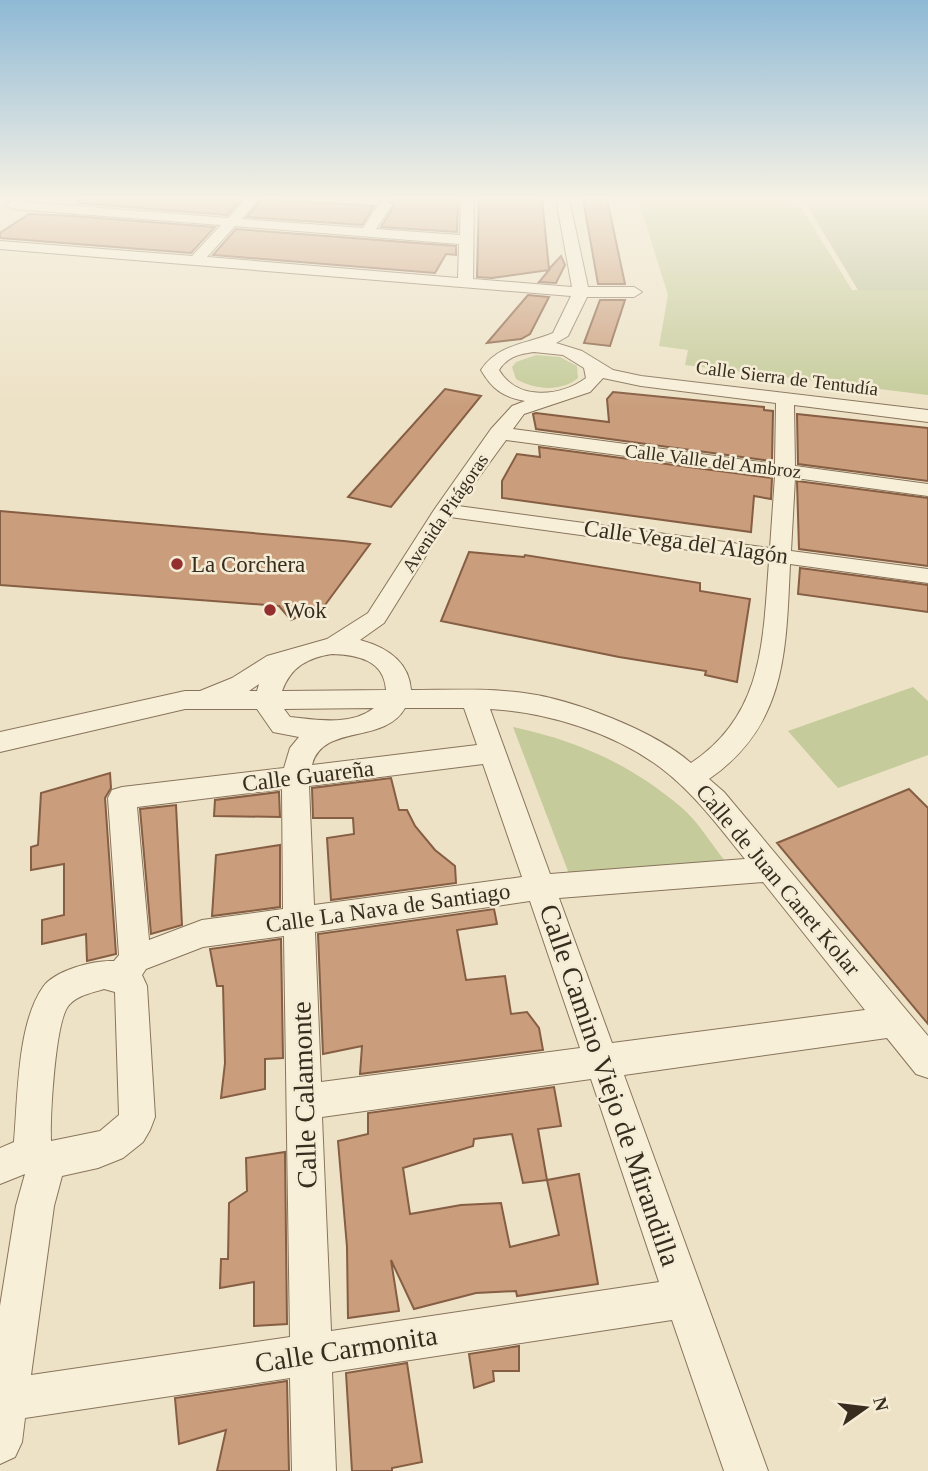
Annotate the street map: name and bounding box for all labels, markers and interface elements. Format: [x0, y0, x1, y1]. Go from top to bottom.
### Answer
street label: Calle Sierra de Tentudía [695, 356, 880, 400]
street label: Calle Valle del Ambroz [624, 440, 802, 482]
street label: Avenida Pitágoras [398, 450, 492, 576]
street label: Calle Vega del Alagón [582, 515, 790, 569]
place label: La Corchera [191, 552, 305, 577]
marker: La Corchera [169, 556, 185, 572]
place label: Wok [284, 598, 327, 623]
marker: Wok [262, 602, 278, 618]
street label: Calle Guareña [241, 756, 375, 796]
street label: Calle de Juan Canet Kolar [691, 779, 865, 981]
street label: Calle La Nava de Santiago [264, 878, 512, 938]
street label: Calle Camino Viejo de Mirandilla [533, 900, 687, 1270]
street label: Calle Calamonte [285, 1001, 323, 1189]
street label: Calle Carmonita [253, 1319, 440, 1379]
north arrow [830, 1373, 900, 1443]
text: N [869, 1395, 893, 1413]

